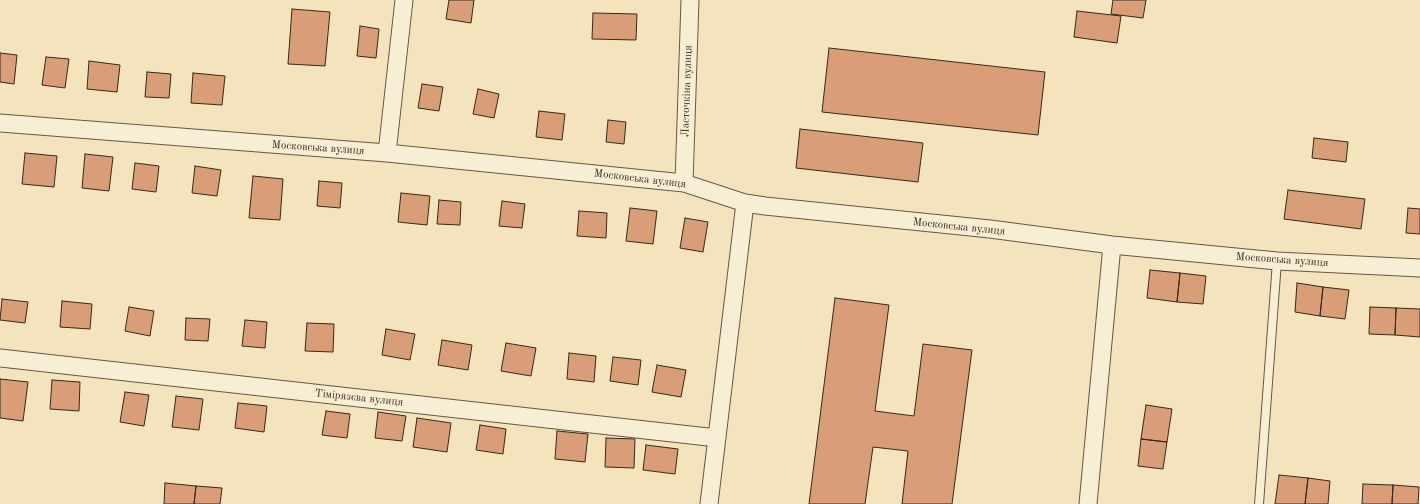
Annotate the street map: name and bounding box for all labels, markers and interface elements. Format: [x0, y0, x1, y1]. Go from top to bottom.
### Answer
street label: Ласточкіна вулиця [679, 45, 695, 137]
street label: Московська вулиця [271, 138, 365, 158]
street label: Московська вулиця [593, 167, 687, 191]
street label: Московська вулиця [912, 216, 1006, 238]
street label: Московська вулиця [1235, 250, 1329, 270]
street label: Тімірязєва вулиця [314, 387, 404, 409]

